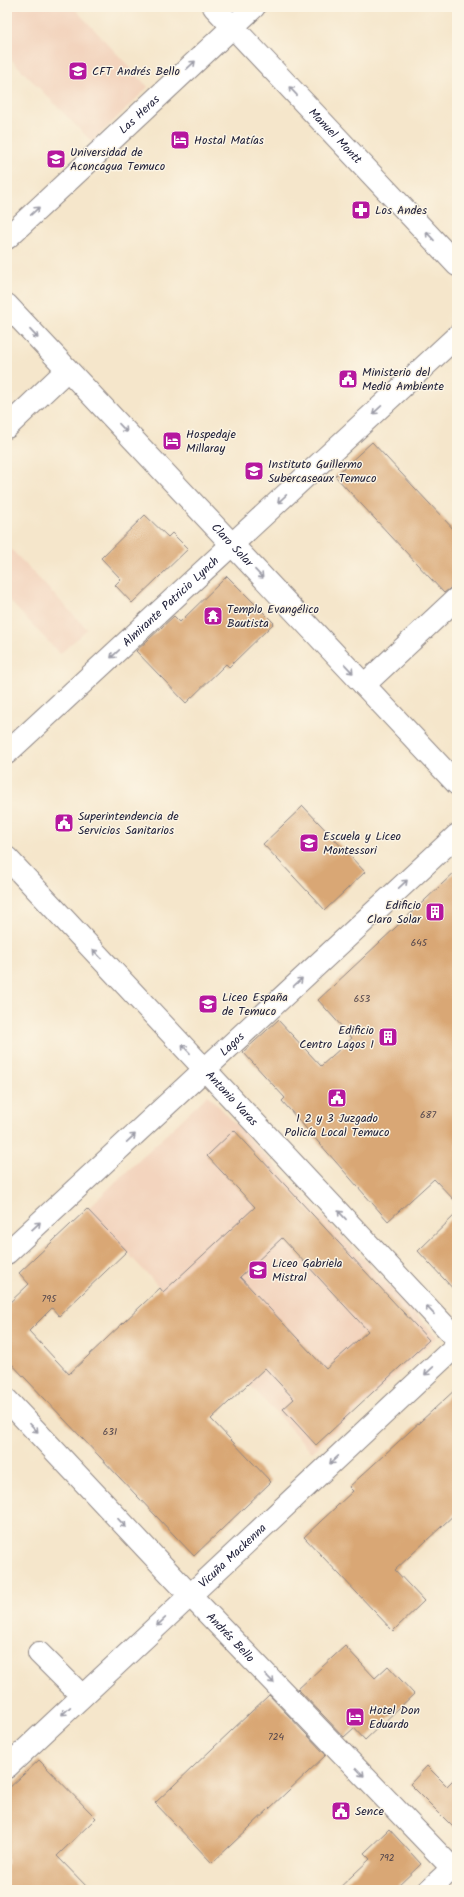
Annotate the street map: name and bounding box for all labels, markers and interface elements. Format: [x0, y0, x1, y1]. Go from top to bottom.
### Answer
school or university icon: CFT Andrés Bello [67, 60, 89, 82]
one-way arrow [186, 60, 197, 69]
place label: CFT Andrés Bello [92, 62, 180, 81]
one-way arrow [288, 86, 298, 96]
street label: Las Heras [114, 90, 164, 138]
street label: Manuel Montt [304, 103, 367, 168]
hotel icon: Hostal Matías [169, 129, 191, 151]
place label: Hostal Matías [194, 131, 264, 150]
place label: Universidad de Aconcagua Temuco [70, 143, 165, 176]
school or university icon: Universidad de Aconcagua Temuco [45, 148, 67, 170]
pharmacy icon: Los Andes [350, 199, 372, 221]
place label: Los Andes [375, 201, 427, 220]
one-way arrow [30, 207, 40, 216]
one-way arrow [425, 231, 435, 241]
one-way arrow [29, 328, 38, 339]
place label: Ministerio del Medio Ambiente [362, 363, 444, 396]
public building icon: Ministerio del Medio Ambiente [337, 368, 359, 390]
one-way arrow [372, 405, 382, 415]
one-way arrow [118, 423, 127, 433]
place label: Hospedaje Millaray [186, 425, 236, 458]
hotel icon: Hospedaje Millaray [161, 430, 183, 452]
place label: Instituto Guillermo Subercaseaux Temuco [268, 455, 377, 488]
school or university icon: Instituto Guillermo Subercaseaux Temuco [243, 460, 265, 482]
one-way arrow [277, 494, 287, 503]
street label: Claro Solar [207, 518, 259, 572]
street label: Almirante Patricio Lynch [118, 552, 223, 651]
one-way arrow [255, 569, 264, 579]
place label: Templo Evangélico Bautista [227, 600, 319, 633]
temple icon: Templo Evangélico Bautista [202, 605, 224, 627]
one-way arrow [109, 649, 120, 658]
one-way arrow [344, 664, 353, 674]
place label: Superintendencia de Servicios Sanitarios [78, 807, 179, 840]
public building icon: Superintendencia de Servicios Sanitarios [53, 812, 75, 834]
place label: Escuela y Liceo Montessori [323, 827, 401, 860]
school or university icon: Escuela y Liceo Montessori [298, 832, 320, 854]
one-way arrow [398, 880, 409, 889]
place label: Edificio Claro Solar [367, 896, 422, 929]
building icon: Edificio Claro Solar [424, 901, 446, 923]
house number: 645 [411, 935, 428, 951]
one-way arrow [92, 949, 102, 959]
one-way arrow [293, 978, 303, 987]
place label: Liceo España de Temuco [222, 988, 288, 1021]
house number: 653 [354, 991, 371, 1007]
school or university icon: Liceo España de Temuco [197, 993, 219, 1015]
place label: Edificio Centro Lagos I [299, 1021, 374, 1054]
building icon: Edificio Centro Lagos I [377, 1026, 399, 1048]
street label: Lagos [215, 1027, 249, 1061]
one-way arrow [181, 1044, 191, 1054]
street label: Antonio Varas [201, 1066, 263, 1130]
public building icon: 1 2 y 3 Juzgado Policía Local Temuco [326, 1087, 348, 1109]
house number: 687 [420, 1107, 436, 1123]
place label: 1 2 y 3 Juzgado Policía Local Temuco [284, 1109, 390, 1142]
one-way arrow [126, 1133, 136, 1142]
one-way arrow [337, 1210, 346, 1220]
one-way arrow [30, 1222, 40, 1231]
place label: Liceo Gabriela Mistral [272, 1254, 343, 1287]
school or university icon: Liceo Gabriela Mistral [247, 1259, 269, 1281]
house number: 795 [42, 1291, 57, 1307]
one-way arrow [426, 1305, 435, 1315]
one-way arrow [423, 1367, 434, 1376]
one-way arrow [29, 1423, 38, 1434]
house number: 631 [103, 1424, 117, 1440]
one-way arrow [329, 1456, 339, 1465]
one-way arrow [118, 1518, 127, 1529]
street label: Vicuña Mackenna [194, 1519, 271, 1592]
street label: Andrés Bello [202, 1608, 259, 1667]
one-way arrow [156, 1617, 166, 1627]
one-way arrow [265, 1673, 274, 1683]
place label: Hotel Don Eduardo [369, 1701, 420, 1734]
one-way arrow [61, 1706, 71, 1716]
hotel icon: Hotel Don Eduardo [344, 1706, 366, 1728]
house number: 724 [268, 1729, 284, 1745]
one-way arrow [355, 1767, 365, 1777]
public building icon: Sence [330, 1800, 352, 1822]
place label: Sence [355, 1802, 385, 1821]
house number: 792 [379, 1850, 395, 1866]

